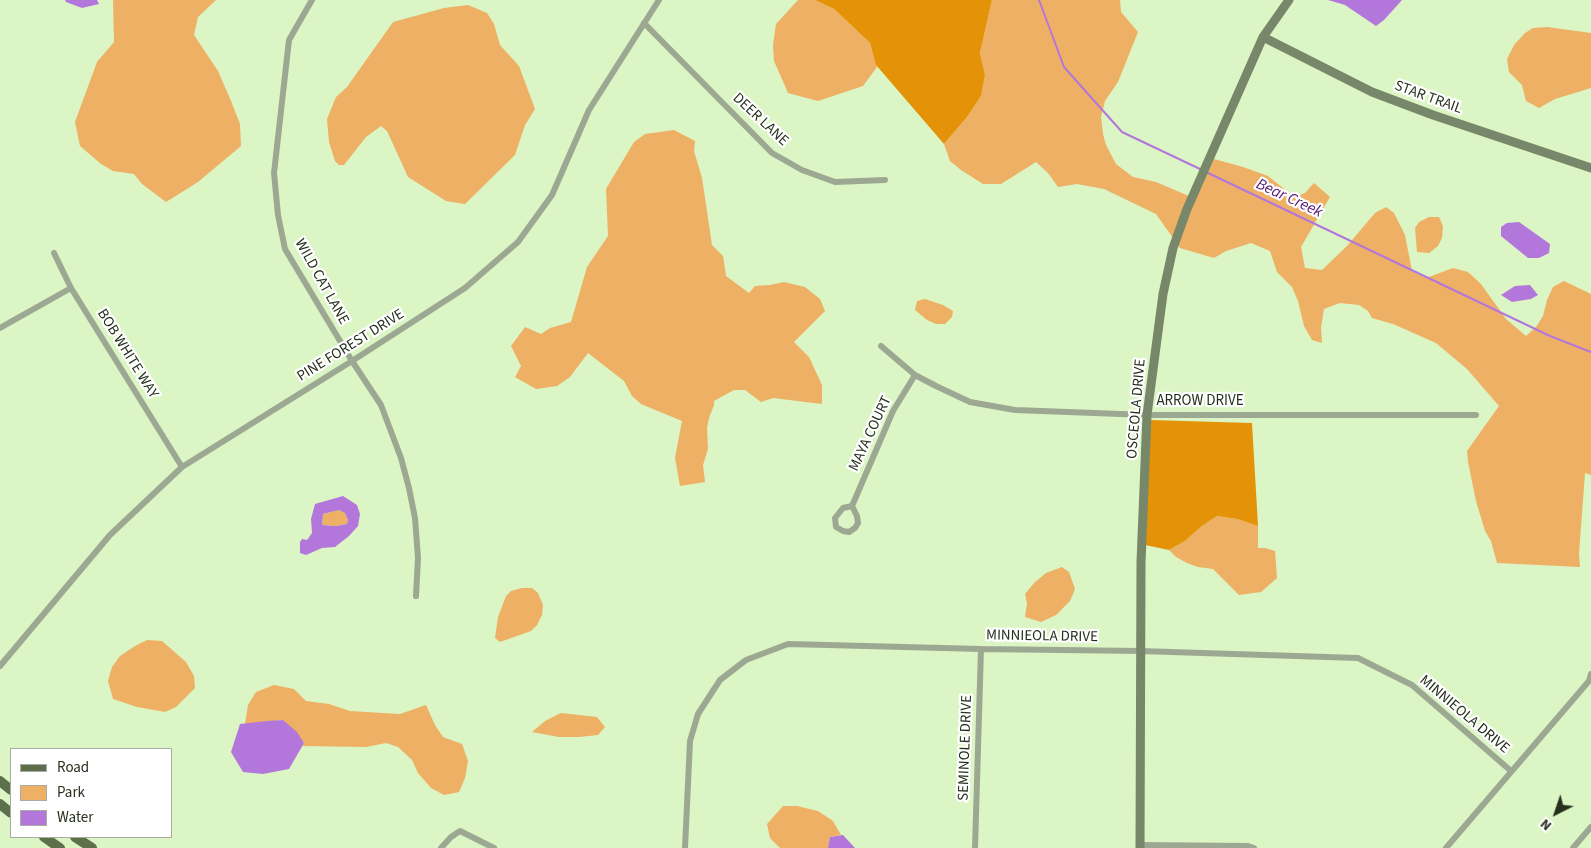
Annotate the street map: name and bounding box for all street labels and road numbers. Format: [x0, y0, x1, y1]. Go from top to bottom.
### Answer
street label: STAR TRAIL [1392, 77, 1464, 119]
street label: DEER LANE [728, 90, 792, 150]
street label: WILD CAT LANE [290, 236, 352, 328]
street label: BOB WHITE WAY [92, 306, 162, 402]
street label: PINE FOREST DRIVE [294, 306, 408, 386]
street label: OSCEOLA DRIVE [1124, 358, 1150, 460]
street label: MAYA COURT [846, 393, 896, 475]
street label: ARROW DRIVE [1156, 393, 1244, 411]
street label: MINNIEOLA DRIVE [986, 627, 1098, 647]
street label: MINNIEOLA DRIVE [1415, 672, 1513, 758]
street label: SEMINOLE DRIVE [955, 695, 977, 801]

